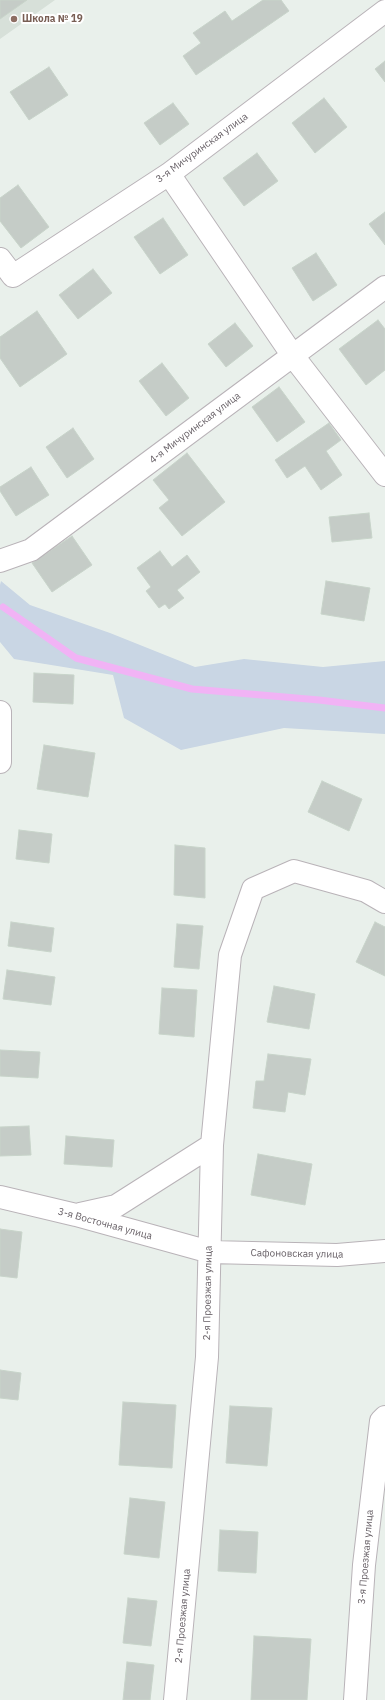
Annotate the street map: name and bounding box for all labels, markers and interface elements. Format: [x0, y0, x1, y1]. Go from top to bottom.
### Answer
place label: Школа № 19 [22, 13, 83, 25]
marker: Школа № 19 [9, 14, 19, 24]
street label: 3-я Мичуринская улица [154, 111, 250, 185]
street label: 4-я Мичуринская улица [147, 390, 243, 466]
street label: 3-я Восточная улица [57, 1206, 153, 1242]
street label: 2-я Проезжая улица [201, 1246, 215, 1340]
street label: Сафоновская улица [250, 1247, 344, 1261]
street label: 3-я Проезжая улица [356, 1509, 376, 1605]
street label: 2-я Проезжая улица [173, 1568, 193, 1664]

